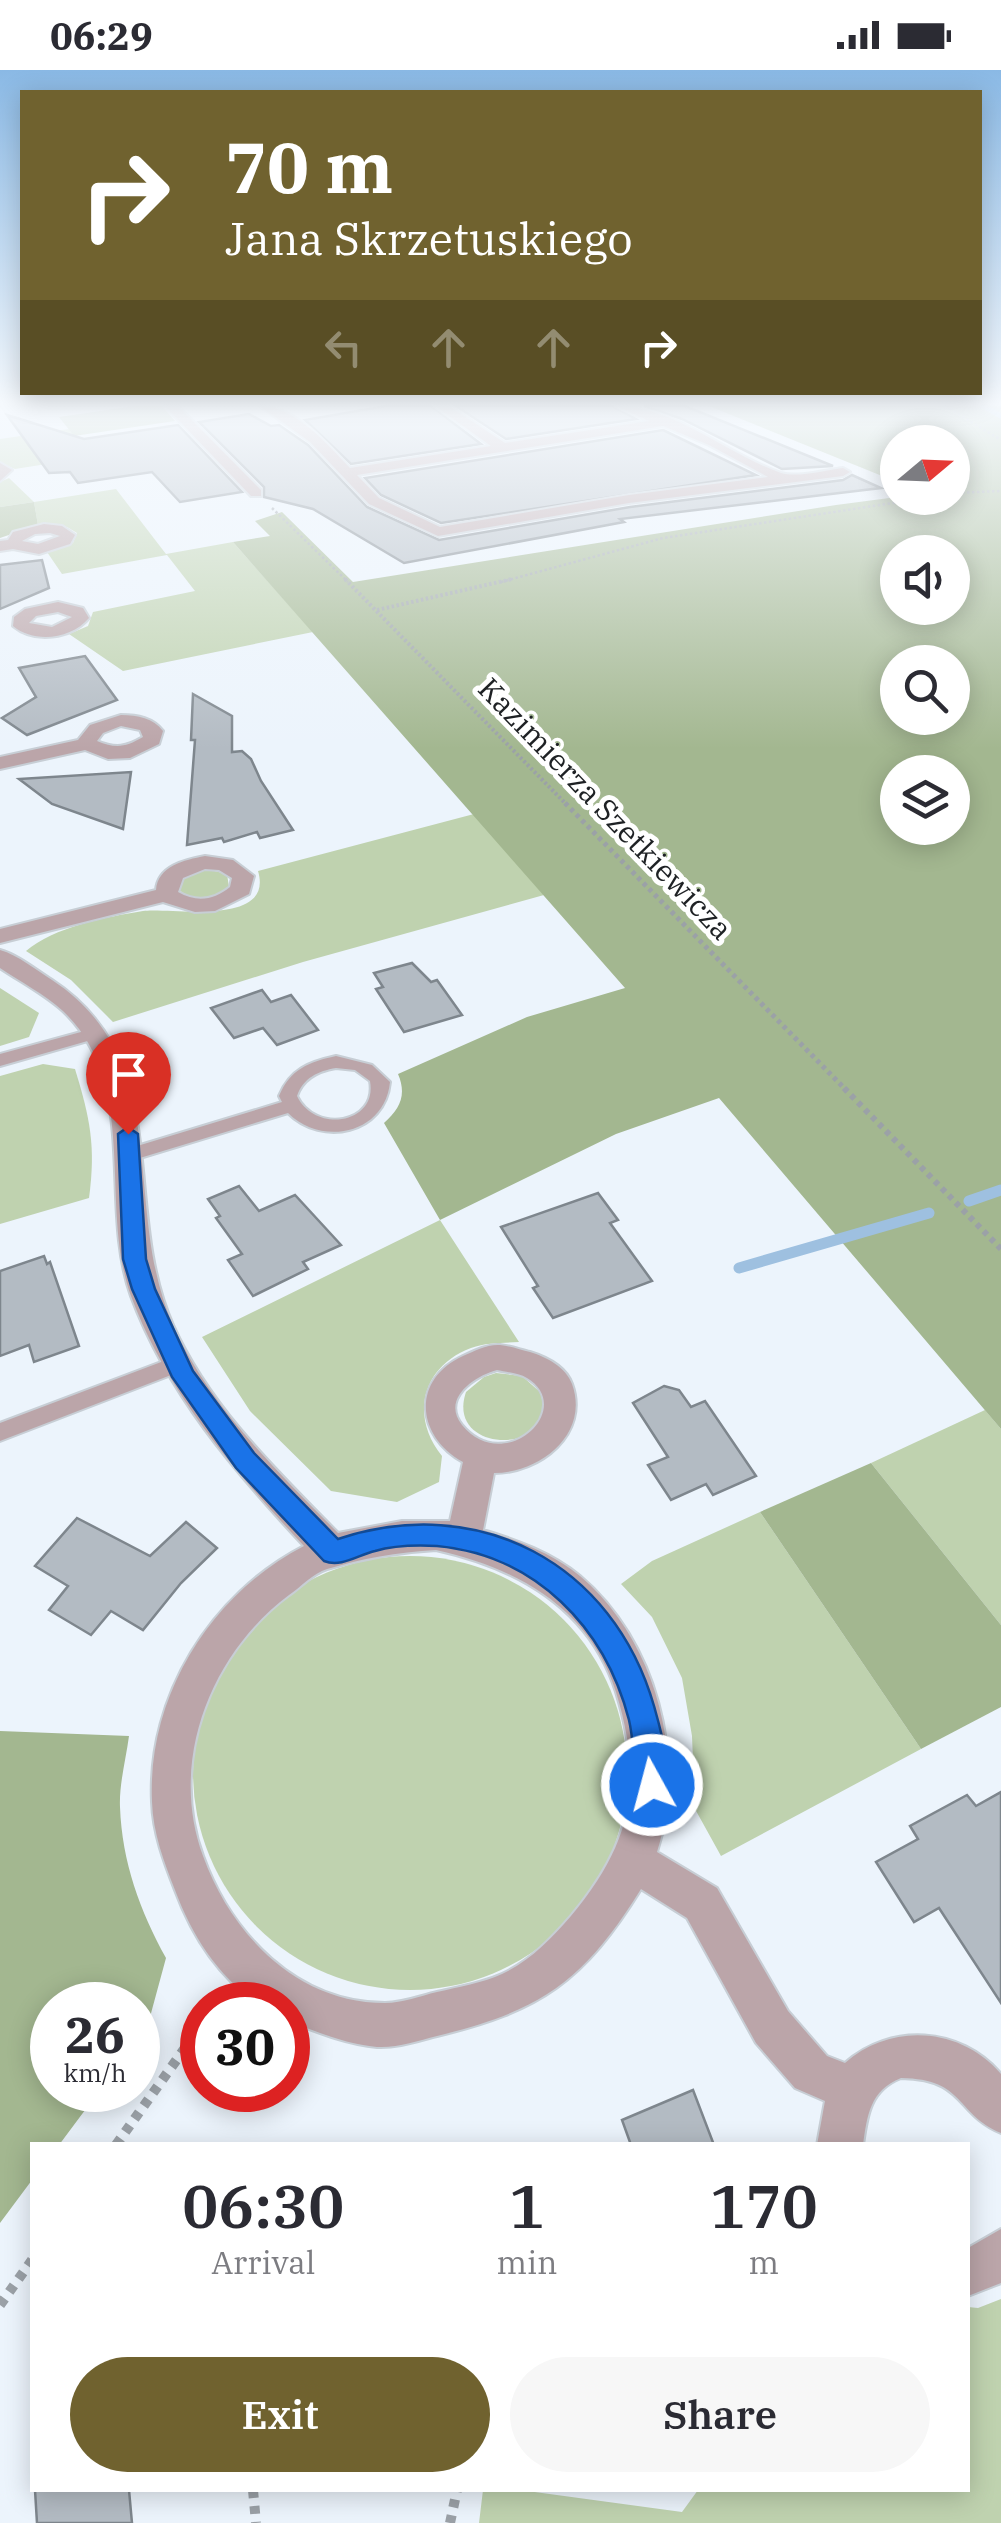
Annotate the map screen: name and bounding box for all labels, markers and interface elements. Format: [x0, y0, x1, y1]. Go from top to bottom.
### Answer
text: 06:29 [50, 11, 153, 60]
text: 70 m [225, 121, 393, 212]
icon: right [60, 130, 190, 260]
text: Jana Skrzetuskiego [225, 209, 633, 267]
icon: left [316, 320, 371, 375]
icon: ahead [421, 320, 476, 375]
icon: ahead [526, 320, 581, 375]
icon: right [631, 320, 686, 375]
north arrow [880, 425, 970, 515]
map controls [880, 425, 970, 845]
button: sound [880, 535, 970, 625]
button: search [880, 645, 970, 735]
street label: Kazimierza Szetkiewicza [471, 669, 741, 947]
button: layers [880, 755, 970, 845]
pin [86, 1032, 171, 1135]
icon: arrive [101, 1047, 156, 1102]
position arrow [600, 1733, 704, 1837]
speed limit sign: 30 [180, 1982, 310, 2112]
text: 26 [65, 2002, 125, 2067]
text: km/h [63, 2056, 127, 2089]
text: 06:30 [182, 2166, 344, 2245]
text: 1 [509, 2166, 545, 2245]
text: 170 [710, 2166, 818, 2245]
text: Arrival [211, 2241, 315, 2283]
text: min [496, 2241, 557, 2283]
text: m [748, 2241, 779, 2283]
button: Exit [70, 2357, 490, 2472]
button: Share [510, 2357, 930, 2472]

